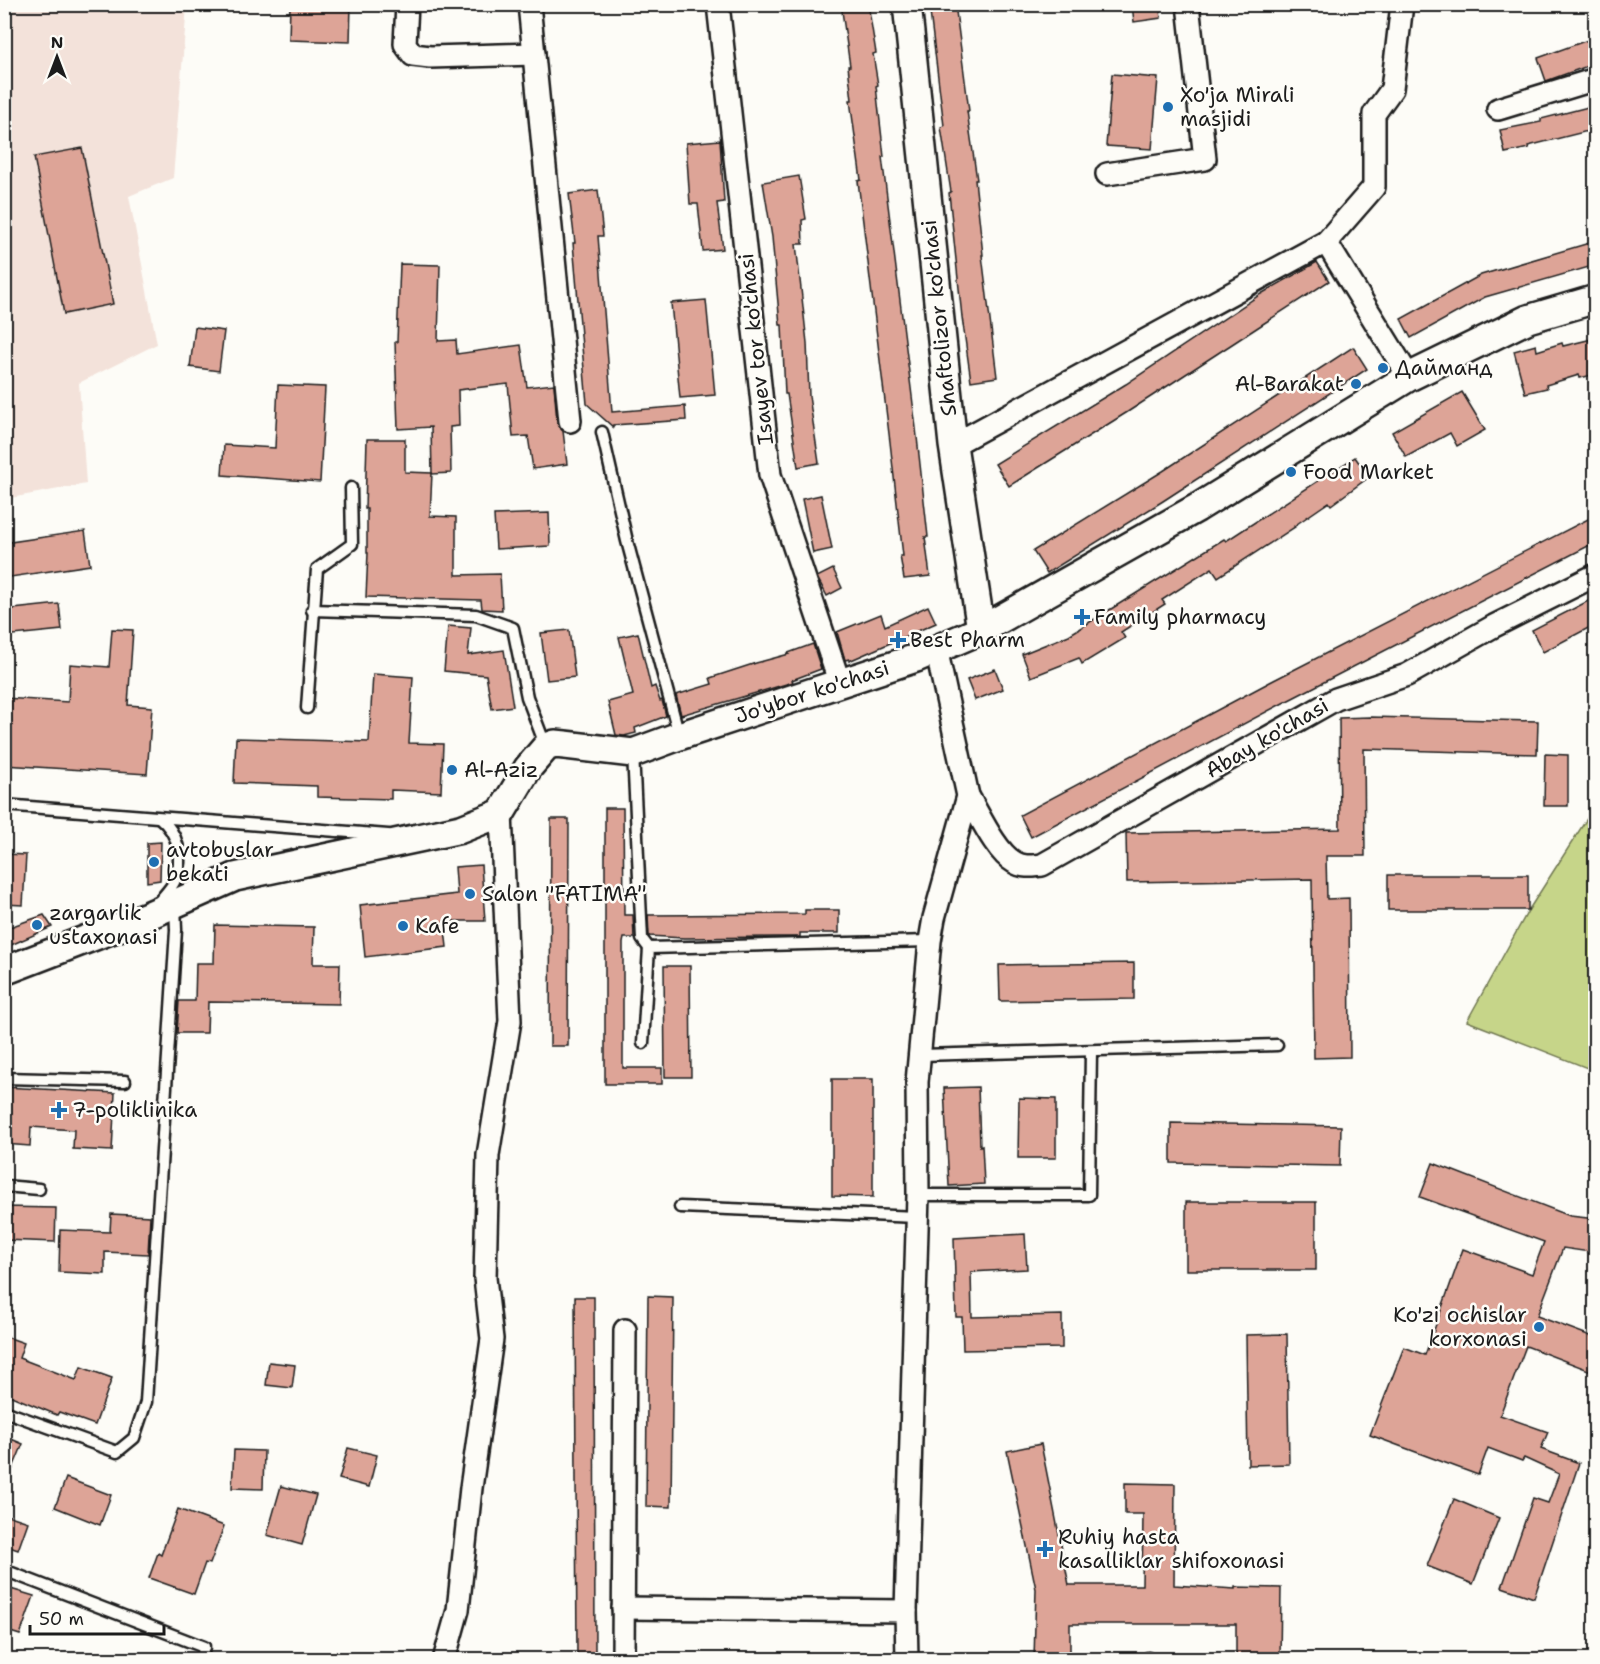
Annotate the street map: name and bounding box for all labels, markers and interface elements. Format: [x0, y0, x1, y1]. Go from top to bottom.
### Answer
north arrow [27, 27, 87, 87]
text: N [51, 32, 63, 53]
place label: Xo'ja Mirali masjidi [1180, 81, 1295, 133]
marker: Xo'ja Mirali masjidi [1161, 100, 1175, 114]
street label: Shaftolizor ko'chasi [915, 218, 963, 418]
street label: Isayev tor ko'chasi [732, 252, 780, 446]
place label: Дайманд [1395, 354, 1493, 382]
marker: Дайманд [1376, 361, 1390, 375]
place label: Al-Barakat [1235, 370, 1344, 398]
marker: Al-Barakat [1349, 377, 1363, 391]
place label: Food Market [1303, 458, 1434, 486]
marker: Food Market [1284, 465, 1298, 479]
place label: Family pharmacy [1094, 603, 1266, 631]
marker: Family pharmacy [1075, 610, 1089, 624]
place label: Best Pharm [910, 626, 1025, 654]
marker: Best Pharm [891, 633, 905, 647]
street label: Jo'ybor ko'chasi [731, 654, 893, 730]
street label: Abay ko'chasi [1200, 691, 1334, 785]
place label: Al-Aziz [464, 756, 538, 784]
marker: Al-Aziz [445, 763, 459, 777]
place label: avtobuslar bekati [166, 836, 274, 888]
marker: avtobuslar bekati [147, 855, 161, 869]
place label: Salon "FATIMA" [482, 880, 647, 908]
marker: Salon "FATIMA" [463, 887, 477, 901]
place label: zargarlik ustaxonasi [49, 899, 158, 951]
place label: Kafe [415, 912, 460, 940]
marker: zargarlik ustaxonasi [30, 918, 44, 932]
marker: Kafe [396, 919, 410, 933]
place label: 7-poliklinika [72, 1096, 197, 1124]
marker: 7-poliklinika [50, 1101, 68, 1119]
place label: Ko'zi ochislar korxonasi [1393, 1301, 1527, 1353]
marker: Ko'zi ochislar korxonasi [1532, 1320, 1546, 1334]
place label: Ruhiy hasta kasalliklar shifoxonasi [1058, 1523, 1285, 1575]
marker: Ruhiy hasta kasalliklar shifoxonasi [1036, 1540, 1054, 1558]
scale bar [30, 1598, 164, 1636]
text: 50 m [39, 1607, 84, 1631]

